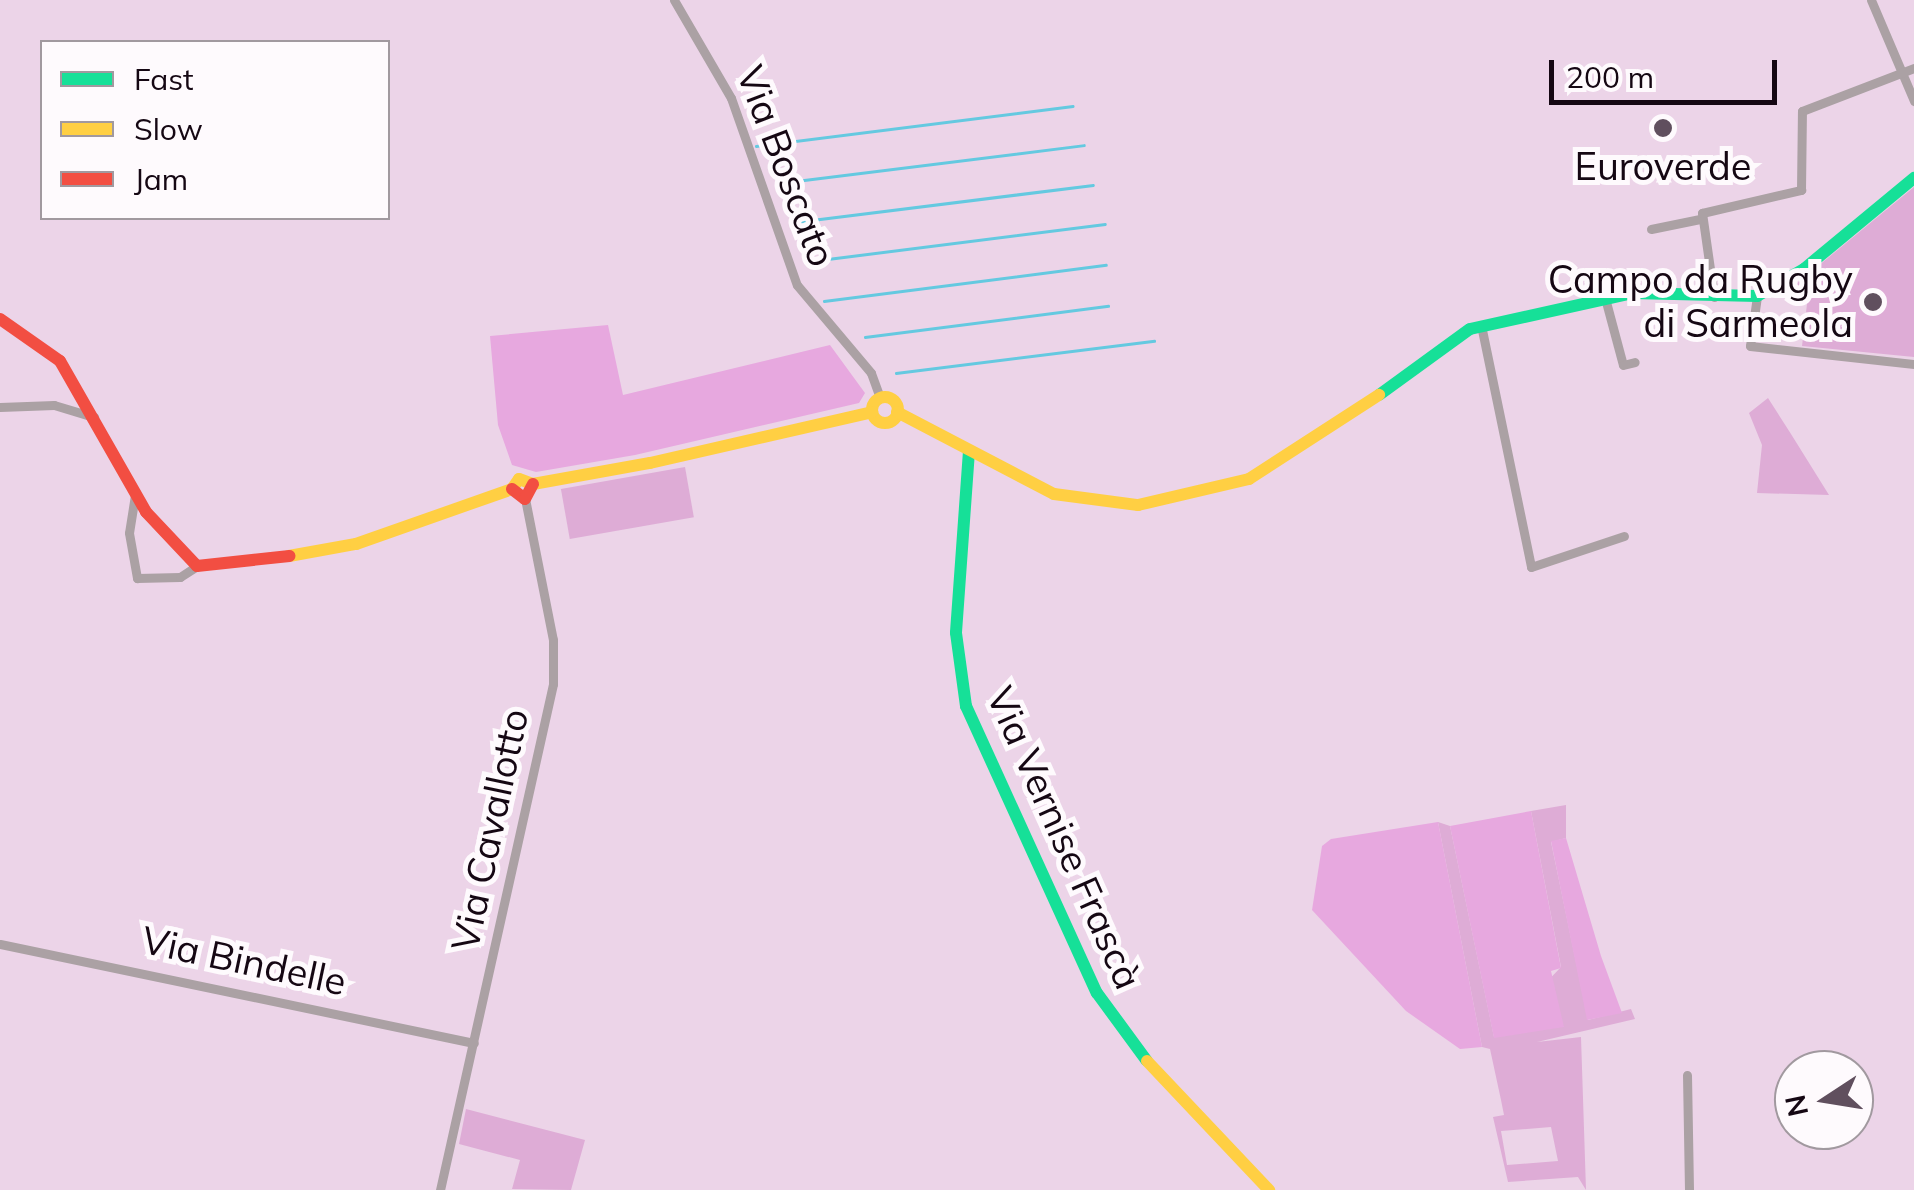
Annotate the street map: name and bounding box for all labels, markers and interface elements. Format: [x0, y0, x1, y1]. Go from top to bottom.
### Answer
legend [40, 40, 390, 220]
scale bar [1554, 40, 1782, 102]
text: 200 m [1566, 58, 1654, 96]
street label: Via Boscato [727, 59, 845, 273]
text: Fast [134, 60, 194, 98]
text: Slow [134, 110, 203, 148]
marker: Euroverde [1652, 117, 1674, 139]
place label: Euroverde [1575, 144, 1751, 190]
text: Jam [134, 160, 188, 198]
place label: Campo da Rugby di Sarmeola [1548, 257, 1853, 346]
marker: Campo da Rugby di Sarmeola [1862, 291, 1884, 313]
street label: Via Vernise Frascà [977, 680, 1151, 996]
street label: Via Cavallotto [442, 705, 538, 955]
street label: Via Bindelle [138, 917, 350, 1005]
north arrow [1774, 1050, 1874, 1150]
text: N [1777, 1092, 1815, 1120]

